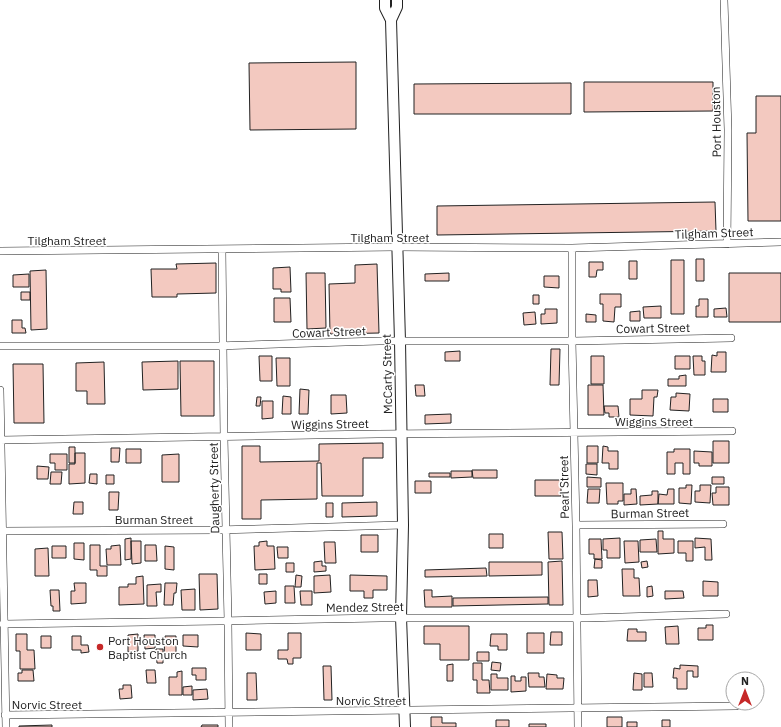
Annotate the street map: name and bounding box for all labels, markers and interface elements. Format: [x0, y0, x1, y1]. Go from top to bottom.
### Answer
street label: Port Houston [708, 87, 724, 157]
street label: Tilgham Street [674, 224, 754, 242]
street label: Tilgham Street [351, 230, 429, 245]
street label: Tilgham Street [28, 233, 106, 248]
street label: Cowart Street [616, 320, 690, 336]
street label: Cowart Street [292, 323, 366, 341]
street label: McCarty Street [379, 334, 395, 414]
street label: Wiggins Street [615, 414, 693, 429]
street label: Wiggins Street [291, 416, 369, 432]
street label: Daugherty Street [206, 442, 222, 534]
street label: Pearl Street [556, 455, 572, 519]
street label: Burman Street [611, 505, 689, 521]
street label: Burman Street [115, 512, 193, 527]
street label: Mendez Street [326, 599, 404, 615]
place label: Port Houston Baptist Church [108, 633, 187, 662]
marker: Port Houston Baptist Church [95, 642, 105, 652]
north arrow [725, 671, 765, 711]
text: N [741, 674, 749, 688]
street label: Norvic Street [336, 693, 406, 708]
street label: Norvic Street [12, 697, 82, 712]

